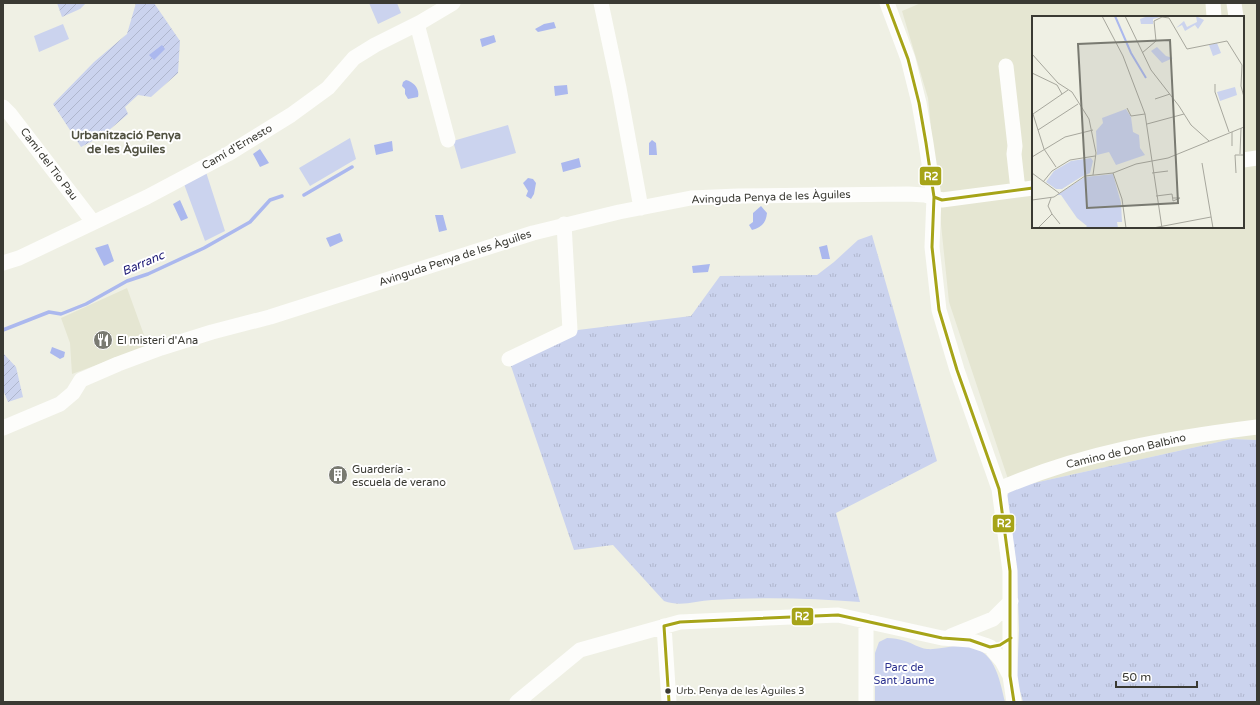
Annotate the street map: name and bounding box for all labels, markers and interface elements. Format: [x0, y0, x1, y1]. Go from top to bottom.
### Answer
inset map [1032, 16, 1244, 228]
street label: Camí d'Ernesto [200, 121, 275, 172]
street label: Camí del Tio Pau [18, 125, 80, 203]
district label: Urbanització Penya de les Àguiles [71, 128, 181, 157]
line badge: R2 [919, 166, 942, 186]
text: R2 [924, 170, 938, 183]
street label: Avinguda Penya de les Àguiles [691, 187, 851, 206]
street label: Avinguda Penya de les Àguiles [377, 226, 533, 289]
water label: Barranc [120, 247, 168, 278]
restaurant icon: El misteri d'Ana [92, 329, 114, 351]
place label: El misteri d'Ana [117, 334, 198, 347]
street label: Camino de Don Balbino [1065, 431, 1188, 471]
place label: Guardería - escuela de verano [352, 463, 446, 489]
building icon: Guardería - escuela de verano [327, 464, 349, 486]
line badge: R2 [992, 514, 1015, 533]
text: R2 [997, 517, 1011, 530]
line badge: R2 [791, 607, 814, 626]
text: R2 [795, 610, 809, 623]
park label: Parc de Sant Jaume [874, 661, 934, 687]
scale bar [1116, 663, 1197, 689]
text: 50 m [1122, 670, 1151, 684]
place label: Urb. Penya de les Àguiles 3 [676, 685, 805, 697]
marker: Urb. Penya de les Àguiles 3 [663, 686, 673, 696]

